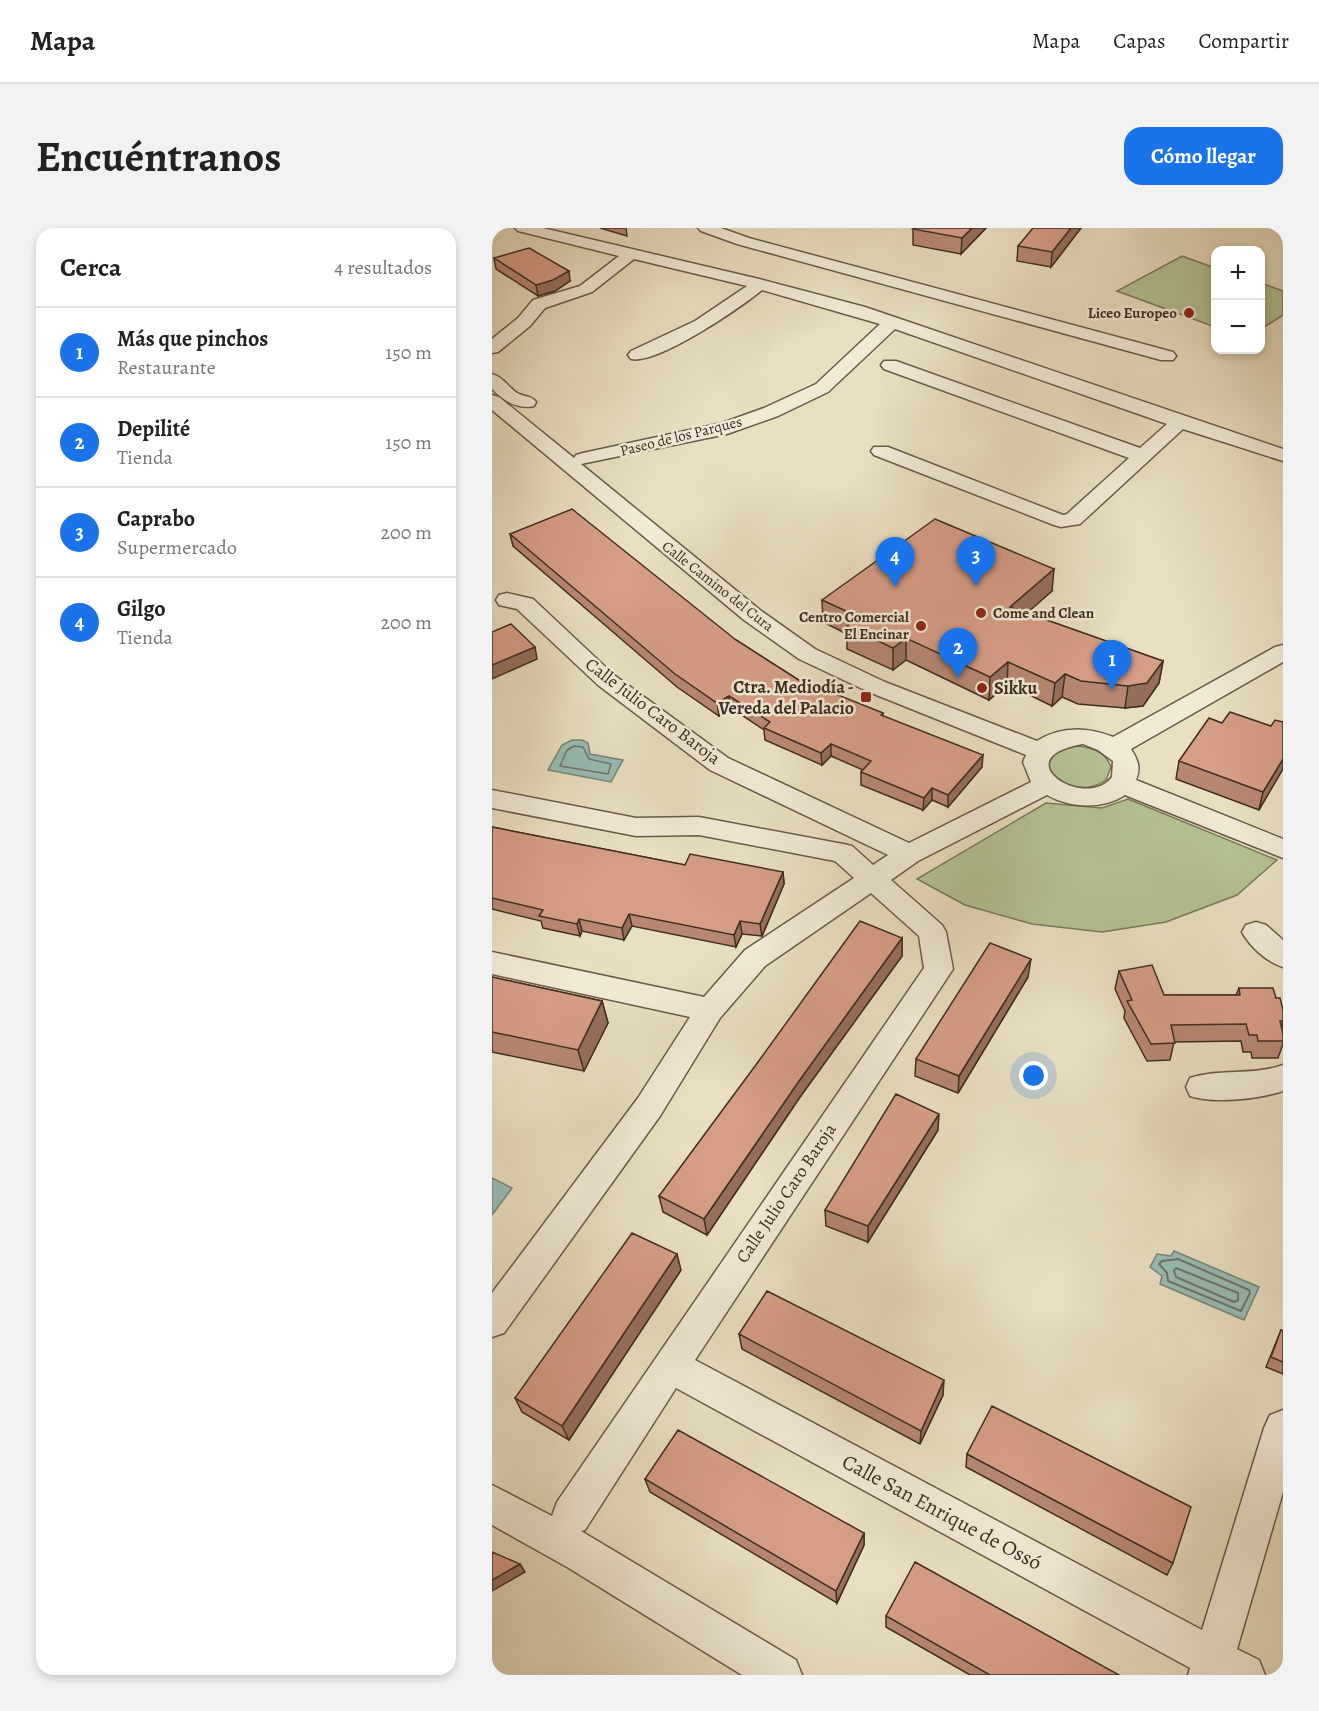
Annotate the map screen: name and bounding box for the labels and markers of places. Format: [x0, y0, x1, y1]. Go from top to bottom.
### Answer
place label: Liceo Europeo [1088, 303, 1177, 323]
marker: Liceo Europeo [1182, 306, 1196, 320]
pin: 3 [956, 536, 996, 586]
pin: 4 [876, 538, 914, 587]
place label: Come and Clean [993, 603, 1095, 623]
marker: Come and Clean [974, 606, 988, 620]
place label: Centro Comercial El Encinar [799, 607, 909, 644]
marker: Centro Comercial El Encinar [914, 619, 928, 633]
pin: 2 [938, 628, 978, 678]
pin: 1 [1092, 640, 1132, 690]
place label: Ctra. Mediodía - Vereda del Palacio [717, 675, 854, 720]
place label: Sikku [994, 676, 1037, 700]
marker: Sikku [975, 681, 989, 695]
marker: Ctra. Mediodía - Vereda del Palacio [859, 690, 873, 704]

